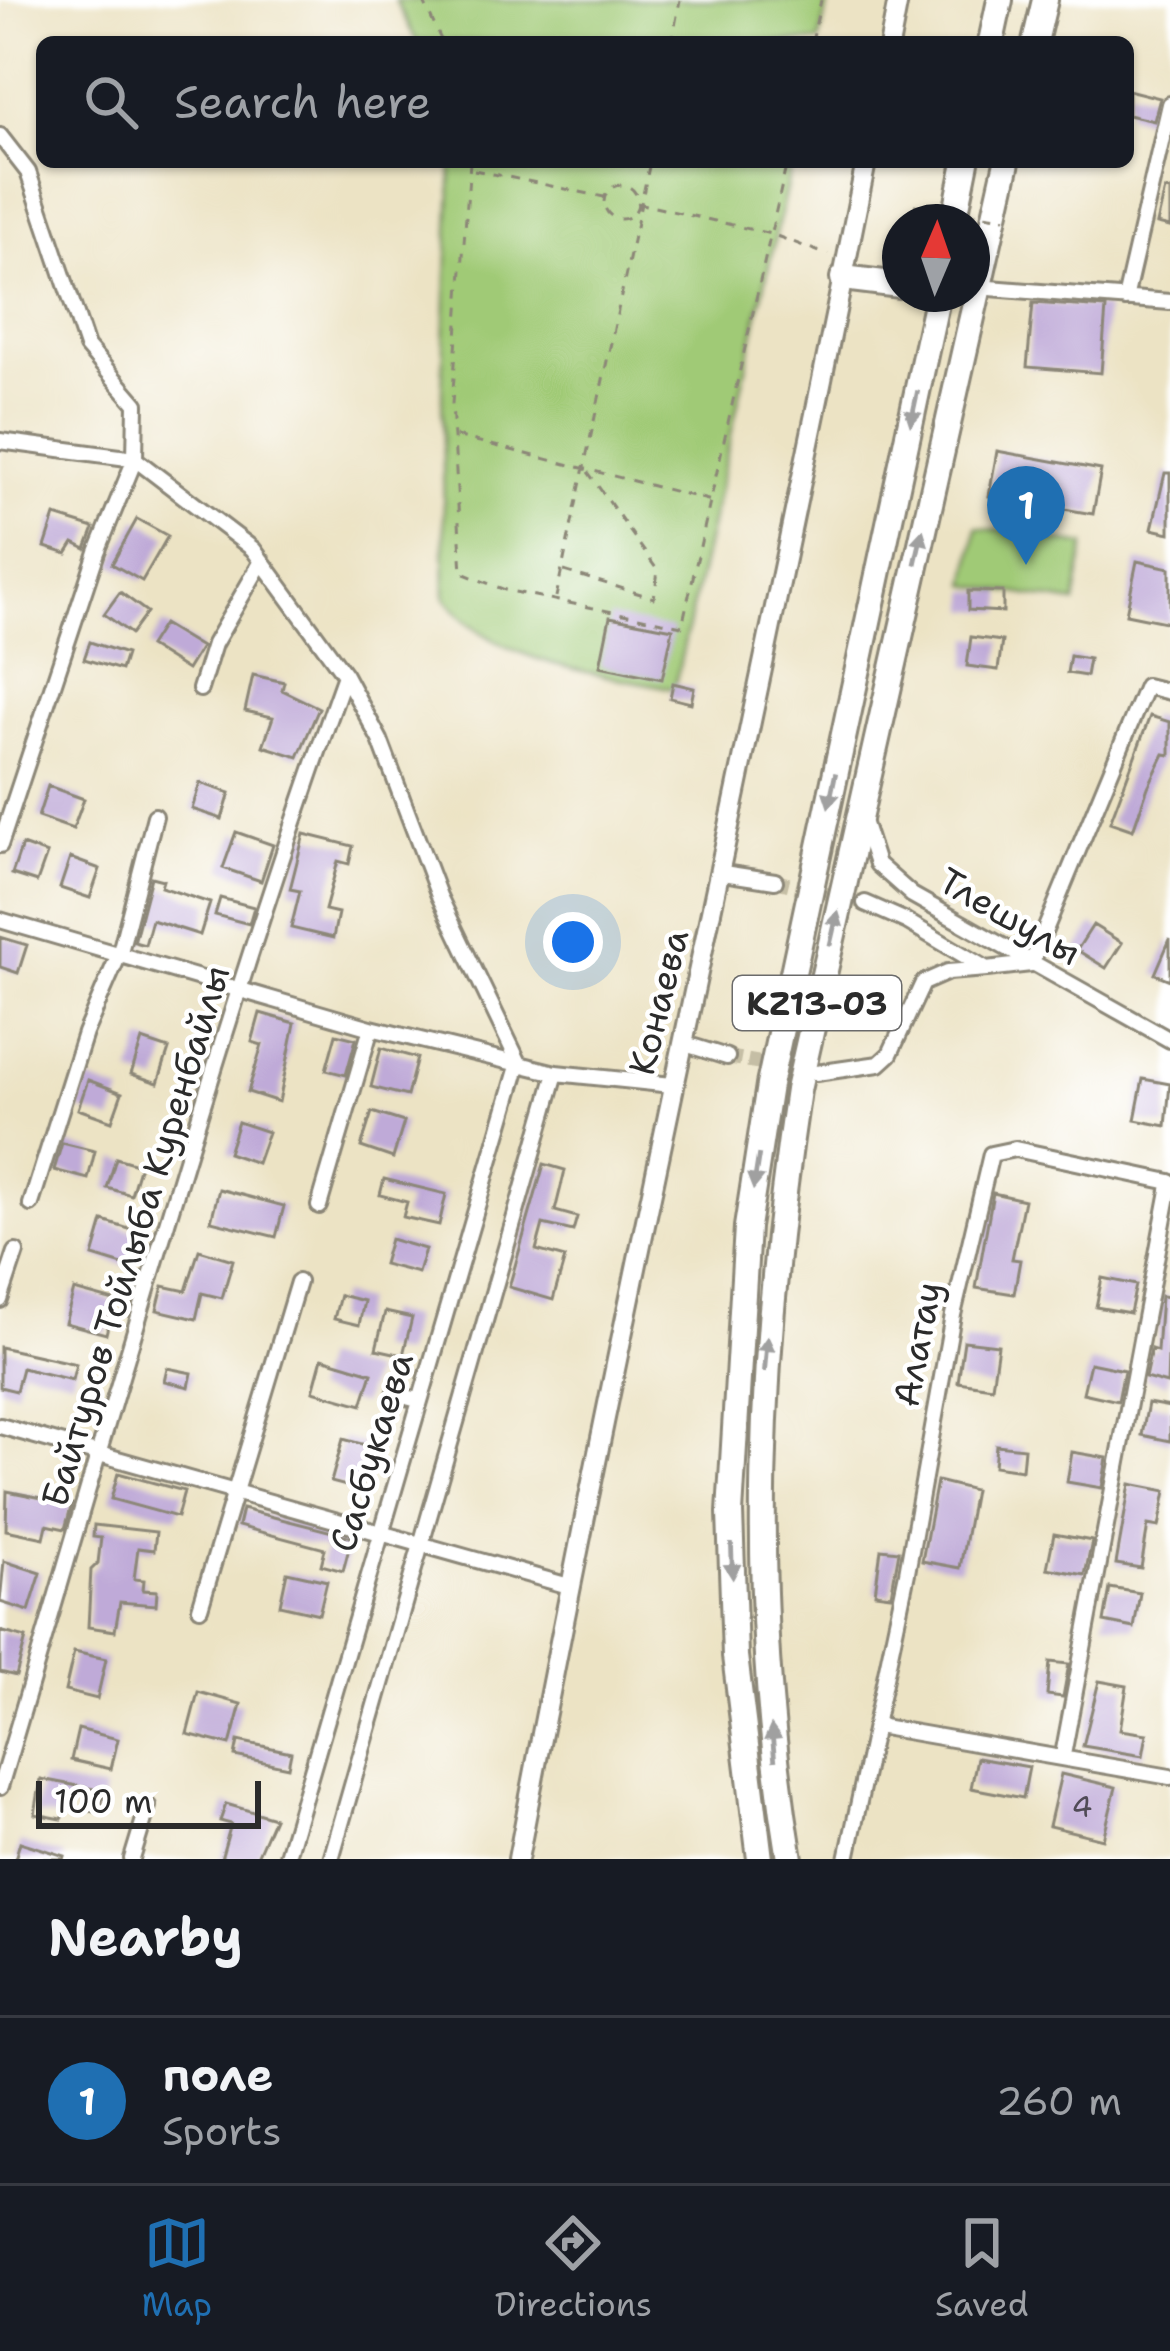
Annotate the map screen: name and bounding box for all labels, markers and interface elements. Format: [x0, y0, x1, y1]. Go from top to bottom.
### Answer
search box [36, 36, 1134, 168]
icon: search [78, 69, 144, 135]
text: Search here [174, 72, 431, 132]
north arrow [882, 204, 990, 312]
one-way arrow [904, 390, 923, 428]
pin: 1 [987, 466, 1065, 565]
one-way arrow [910, 528, 929, 566]
one-way arrow [821, 771, 840, 809]
street label: Тлешулы [930, 856, 1090, 977]
one-way arrow [825, 908, 844, 946]
your location [543, 912, 603, 972]
street label: Конаева [617, 924, 700, 1080]
street label: Байтуров Тойлыба Куренбайлы [30, 959, 241, 1513]
road number: KZ13-03 [733, 976, 901, 1030]
one-way arrow [746, 1154, 765, 1191]
street label: Алатау [881, 1277, 954, 1411]
one-way arrow [757, 1335, 776, 1372]
street label: Сасбукаева [318, 1346, 425, 1558]
one-way arrow [722, 1543, 741, 1581]
one-way arrow [763, 1724, 782, 1761]
scale bar [36, 1775, 261, 1828]
text: 100 m [54, 1779, 153, 1824]
house number: 4 [1072, 1786, 1093, 1827]
text: Nearby [48, 1903, 243, 1971]
text: поле [162, 2045, 273, 2105]
text: 1 [78, 2075, 96, 2127]
text: 260 m [996, 2075, 1122, 2127]
text: Sports [162, 2105, 282, 2157]
tab: Map [141, 2210, 212, 2327]
tab: Directions [495, 2210, 652, 2327]
tab: Saved [935, 2210, 1029, 2327]

